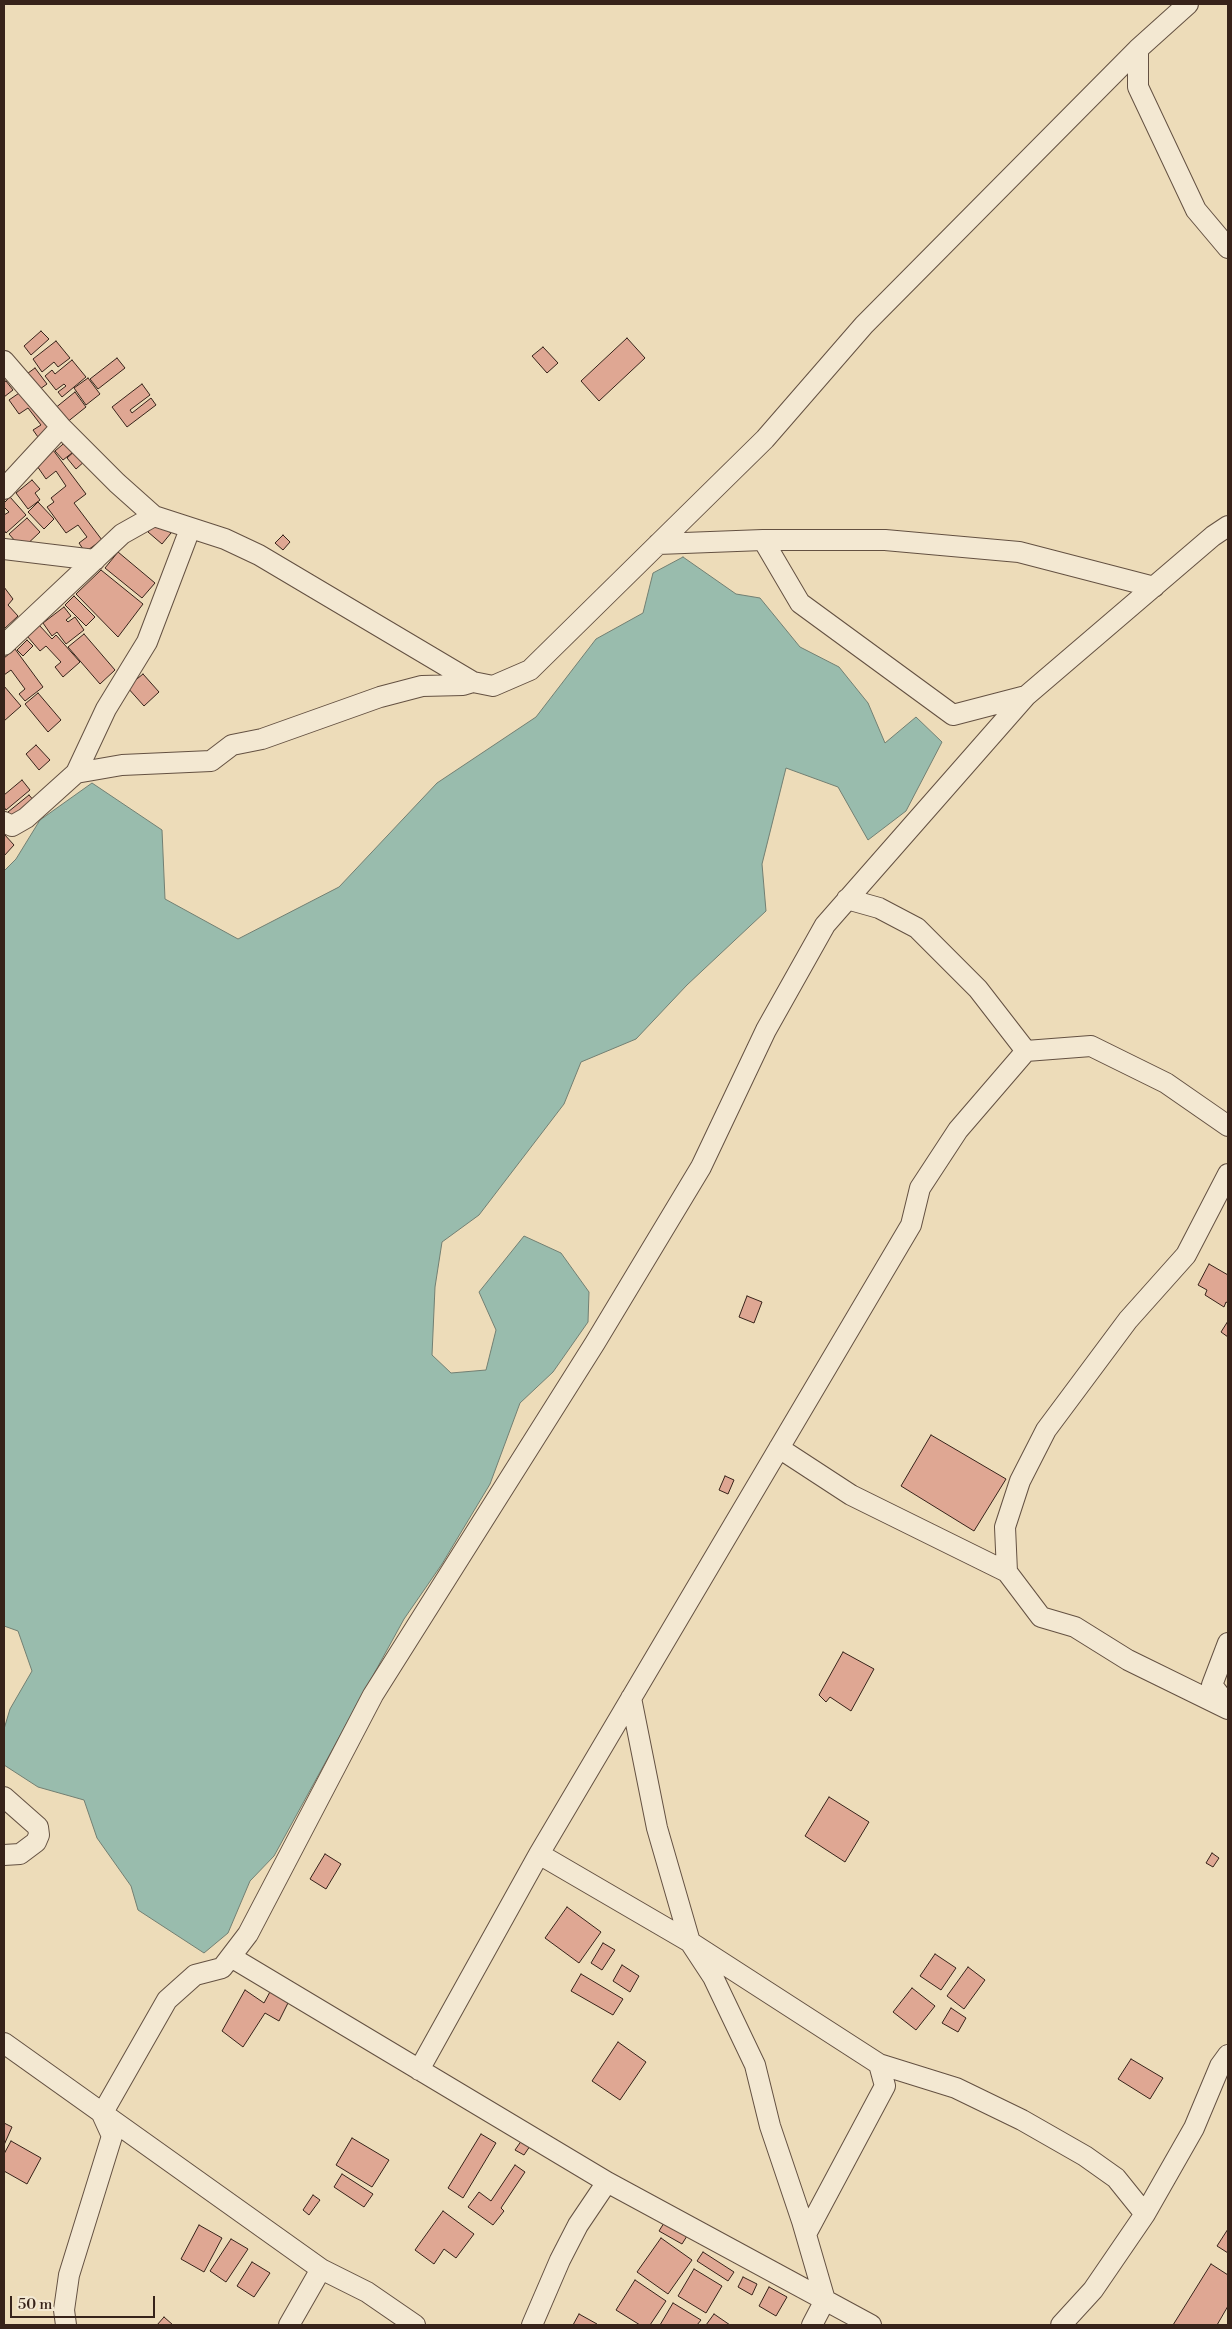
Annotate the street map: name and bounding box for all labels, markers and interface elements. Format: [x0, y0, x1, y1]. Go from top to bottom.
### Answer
scale bar [12, 2286, 158, 2318]
text: 50 m [18, 2295, 52, 2314]

